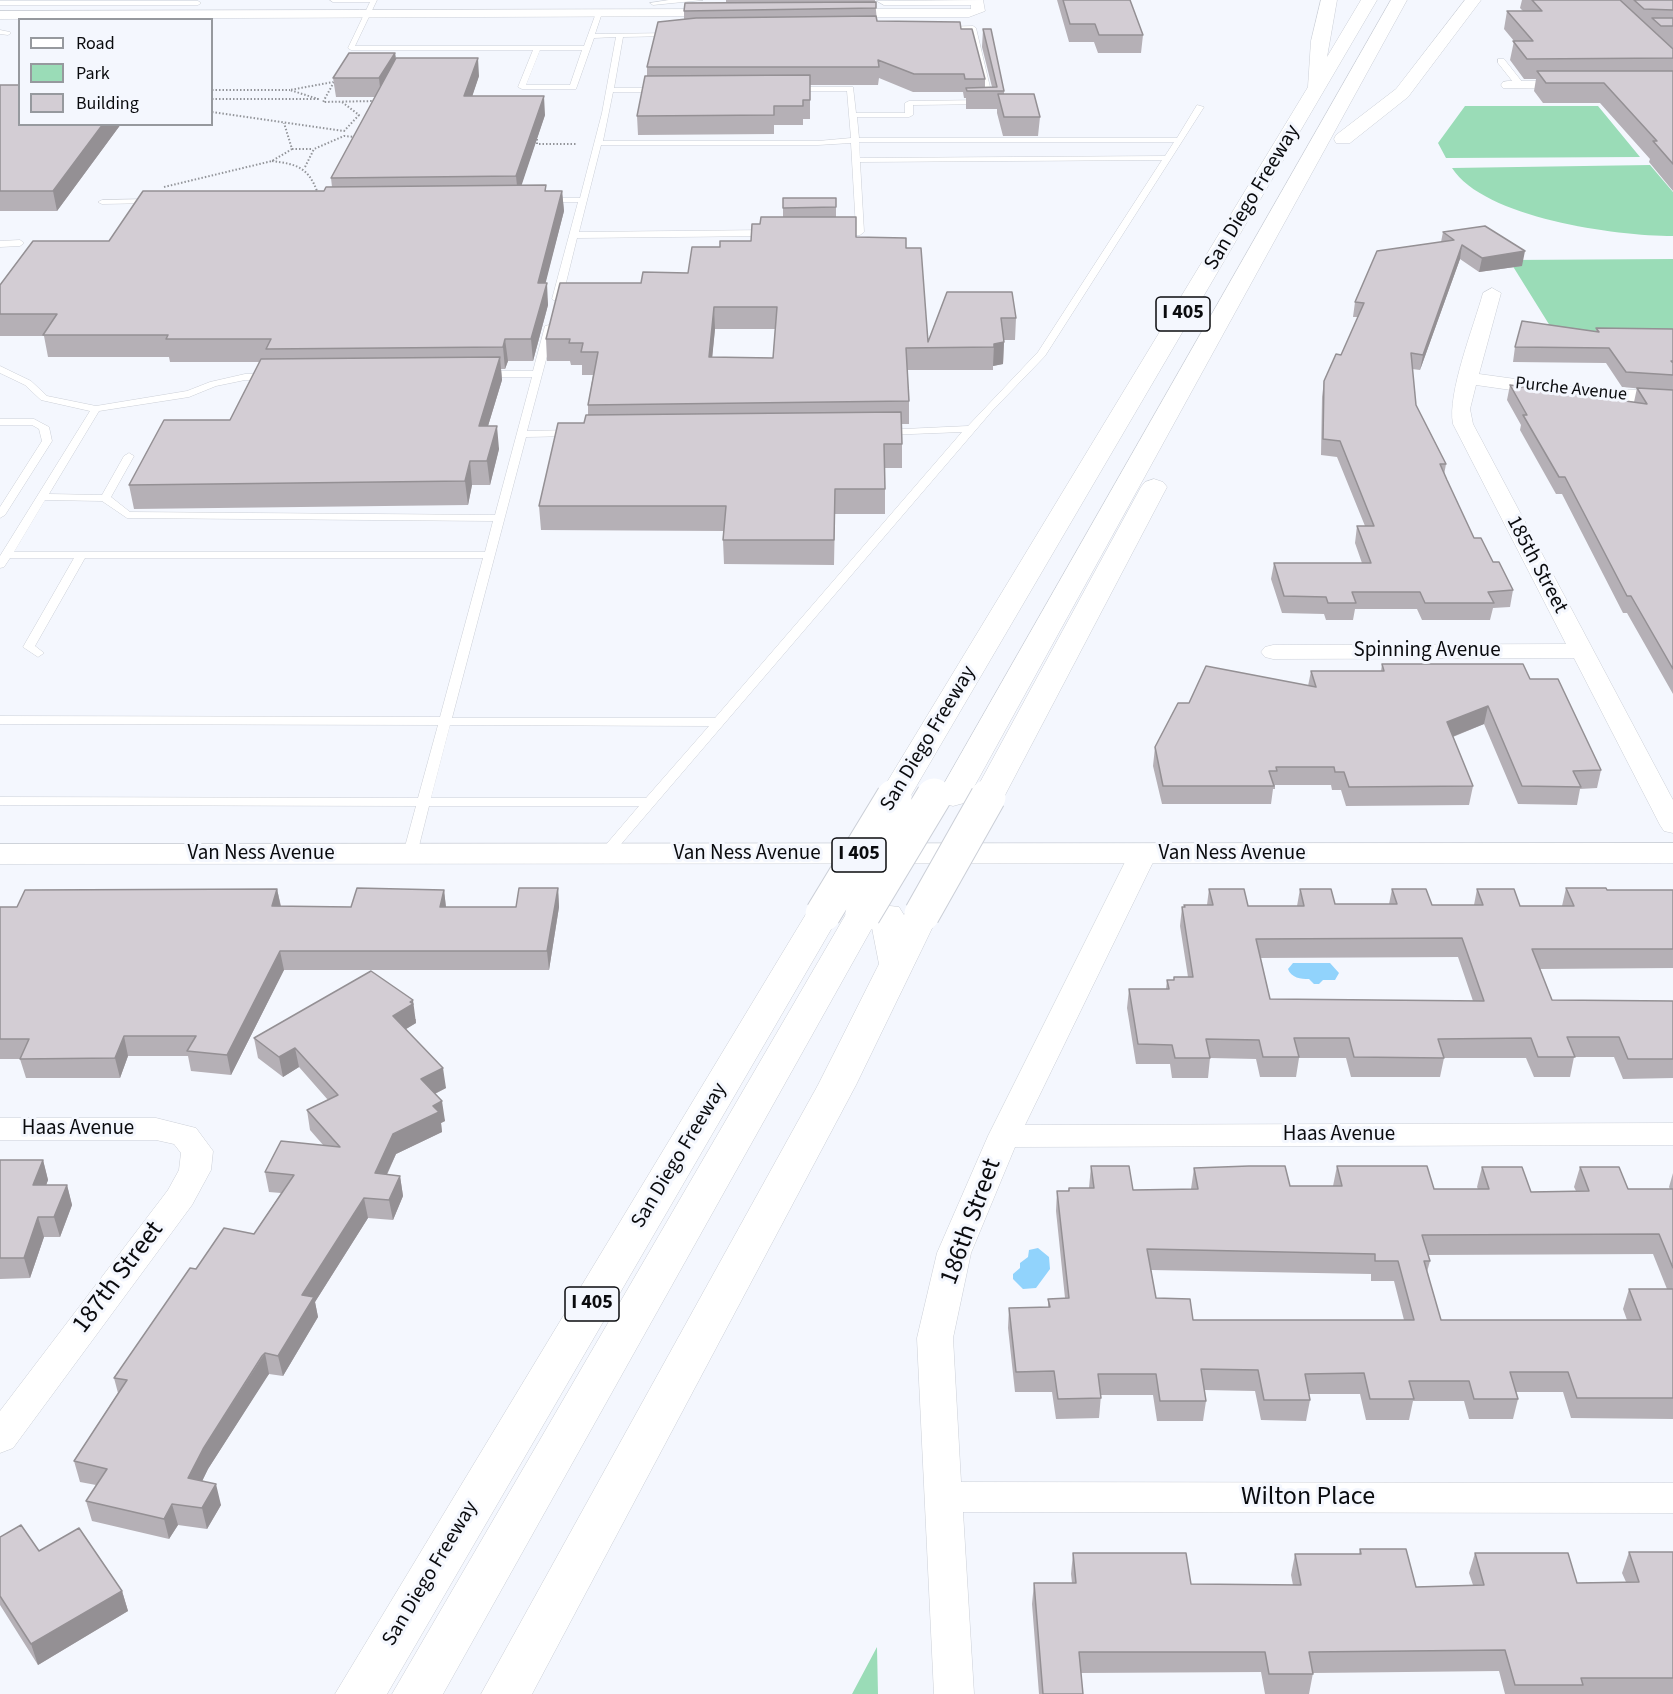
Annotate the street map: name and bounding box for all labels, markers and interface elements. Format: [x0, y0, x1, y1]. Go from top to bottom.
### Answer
legend [18, 18, 213, 126]
text: Road [76, 31, 115, 56]
text: Park [76, 61, 110, 86]
text: Building [76, 91, 139, 116]
street label: San Diego Freeway [1200, 121, 1306, 275]
road number: I 405 [1156, 297, 1210, 331]
street label: Purche Avenue [1514, 373, 1628, 407]
street label: 185th Street [1500, 512, 1572, 618]
street label: Spinning Avenue [1353, 638, 1501, 664]
street label: San Diego Freeway [876, 662, 982, 816]
road number: I 405 [832, 838, 886, 872]
street label: Van Ness Avenue [187, 841, 335, 867]
street label: Van Ness Avenue [673, 841, 821, 867]
street label: Van Ness Avenue [1158, 841, 1306, 867]
street label: San Diego Freeway [627, 1079, 733, 1233]
street label: Haas Avenue [22, 1116, 134, 1142]
street label: Haas Avenue [1283, 1122, 1395, 1148]
street label: 186th Street [935, 1155, 1009, 1289]
street label: 187th Street [67, 1216, 171, 1340]
road number: I 405 [565, 1287, 619, 1321]
street label: Wilton Place [1241, 1482, 1375, 1514]
street label: San Diego Freeway [378, 1497, 484, 1651]

